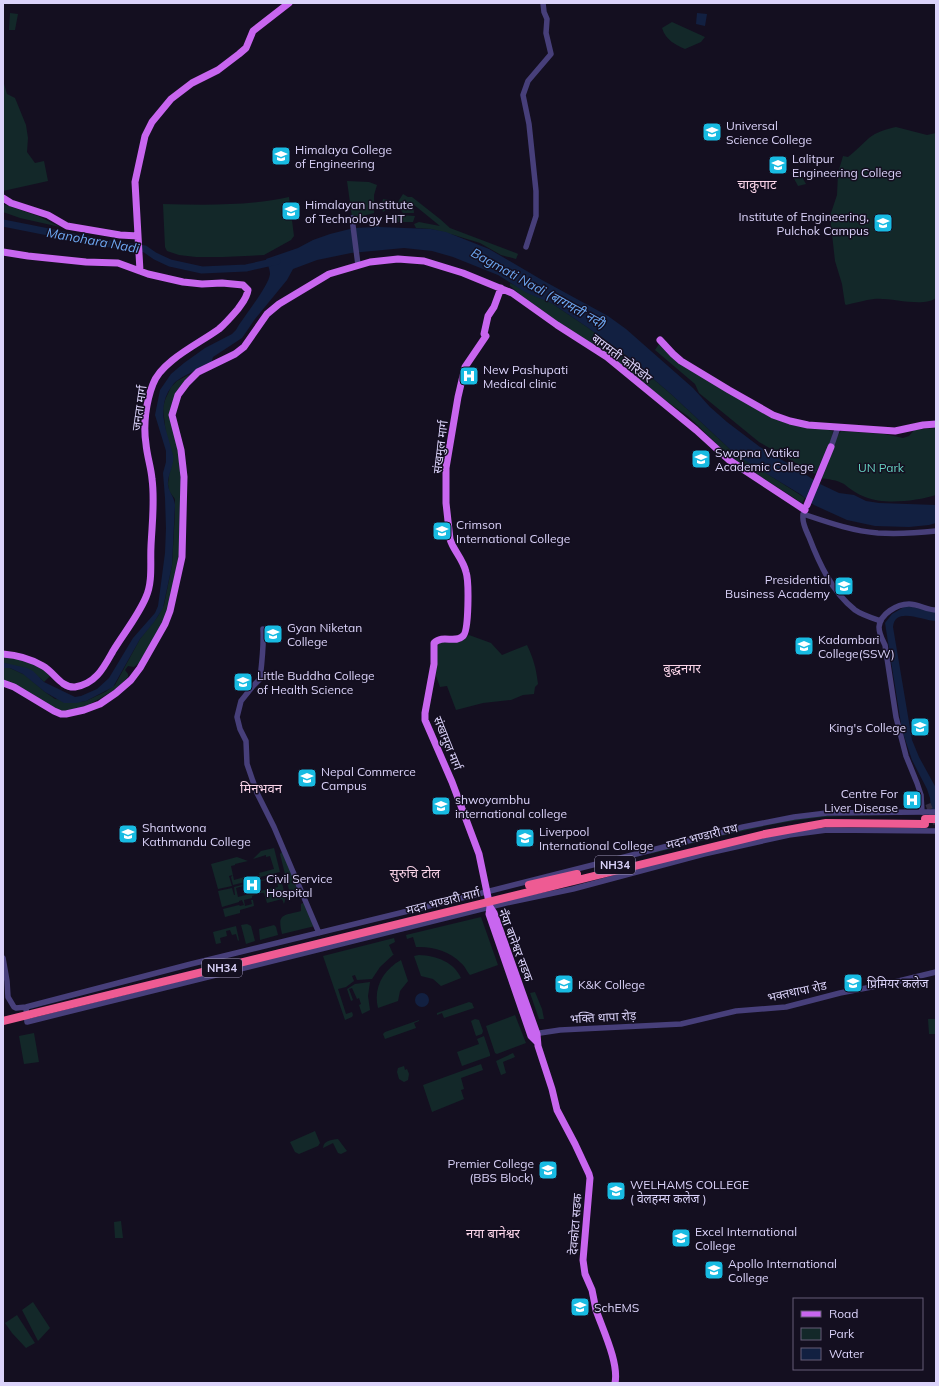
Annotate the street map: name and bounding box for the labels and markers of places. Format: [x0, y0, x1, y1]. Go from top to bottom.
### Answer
place label: Universal Science College [726, 118, 812, 147]
school or university icon: Universal Science College [701, 121, 723, 143]
place label: Himalaya College of Engineering [295, 142, 392, 171]
school or university icon: Himalaya College of Engineering [270, 145, 292, 167]
place label: Lalitpur Engineering College [792, 151, 902, 180]
school or university icon: Lalitpur Engineering College [767, 154, 789, 176]
place label: Himalayan Institute of Technology HIT [305, 197, 413, 226]
school or university icon: Himalayan Institute of Technology HIT [280, 200, 302, 222]
place label: Institute of Engineering, Pulchok Campus [739, 209, 869, 238]
school or university icon: Institute of Engineering, Pulchok Campus [872, 212, 894, 234]
place label: New Pashupati Medical clinic [483, 362, 568, 391]
hospital icon: New Pashupati Medical clinic [458, 365, 480, 387]
place label: Swopna Vatika Academic College [715, 445, 814, 474]
school or university icon: Swopna Vatika Academic College [690, 448, 712, 470]
place label: Crimson International College [456, 517, 570, 546]
school or university icon: Crimson International College [431, 520, 453, 542]
place label: Presidential Business Academy [725, 572, 831, 601]
school or university icon: Presidential Business Academy [833, 575, 855, 597]
place label: Gyan Niketan College [287, 620, 362, 649]
school or university icon: Gyan Niketan College [262, 623, 284, 645]
place label: Kadambari College(SSW) [818, 632, 895, 661]
school or university icon: Kadambari College(SSW) [793, 635, 815, 657]
place label: Little Buddha College of Health Science [257, 668, 375, 697]
school or university icon: Little Buddha College of Health Science [232, 671, 254, 693]
school or university icon: King's College [909, 716, 931, 738]
place label: King's College [829, 720, 906, 735]
place label: Nepal Commerce Campus [321, 764, 416, 793]
school or university icon: Nepal Commerce Campus [296, 767, 318, 789]
place label: Centre For Liver Disease [824, 786, 899, 815]
hospital icon: Centre For Liver Disease [901, 789, 923, 811]
place label: shwoyambhu international college [455, 792, 567, 821]
school or university icon: shwoyambhu international college [430, 795, 452, 817]
place label: Shantwona Kathmandu College [142, 820, 251, 849]
school or university icon: Shantwona Kathmandu College [117, 823, 139, 845]
place label: Liverpool International College [539, 824, 653, 853]
school or university icon: Liverpool International College [514, 827, 536, 849]
place label: Civil Service Hospital [266, 871, 333, 900]
hospital icon: Civil Service Hospital [241, 874, 263, 896]
school or university icon: प्रिमियर कलेज [842, 972, 864, 994]
school or university icon: K&K College [553, 973, 575, 995]
place label: प्रिमियर कलेज [867, 976, 930, 991]
place label: K&K College [578, 977, 645, 992]
place label: Premier College (BBS Block) [447, 1156, 534, 1185]
school or university icon: Premier College (BBS Block) [537, 1159, 559, 1181]
place label: WELHAMS COLLEGE ( वेलहम्स कलेज ) [630, 1177, 749, 1206]
school or university icon: WELHAMS COLLEGE ( वेलहम्स कलेज ) [605, 1180, 627, 1202]
place label: Excel International College [695, 1224, 797, 1253]
school or university icon: Excel International College [670, 1227, 692, 1249]
place label: Apollo International College [728, 1256, 837, 1285]
school or university icon: Apollo International College [703, 1259, 725, 1281]
school or university icon: SchEMS [569, 1296, 591, 1318]
place label: SchEMS [594, 1300, 639, 1315]

